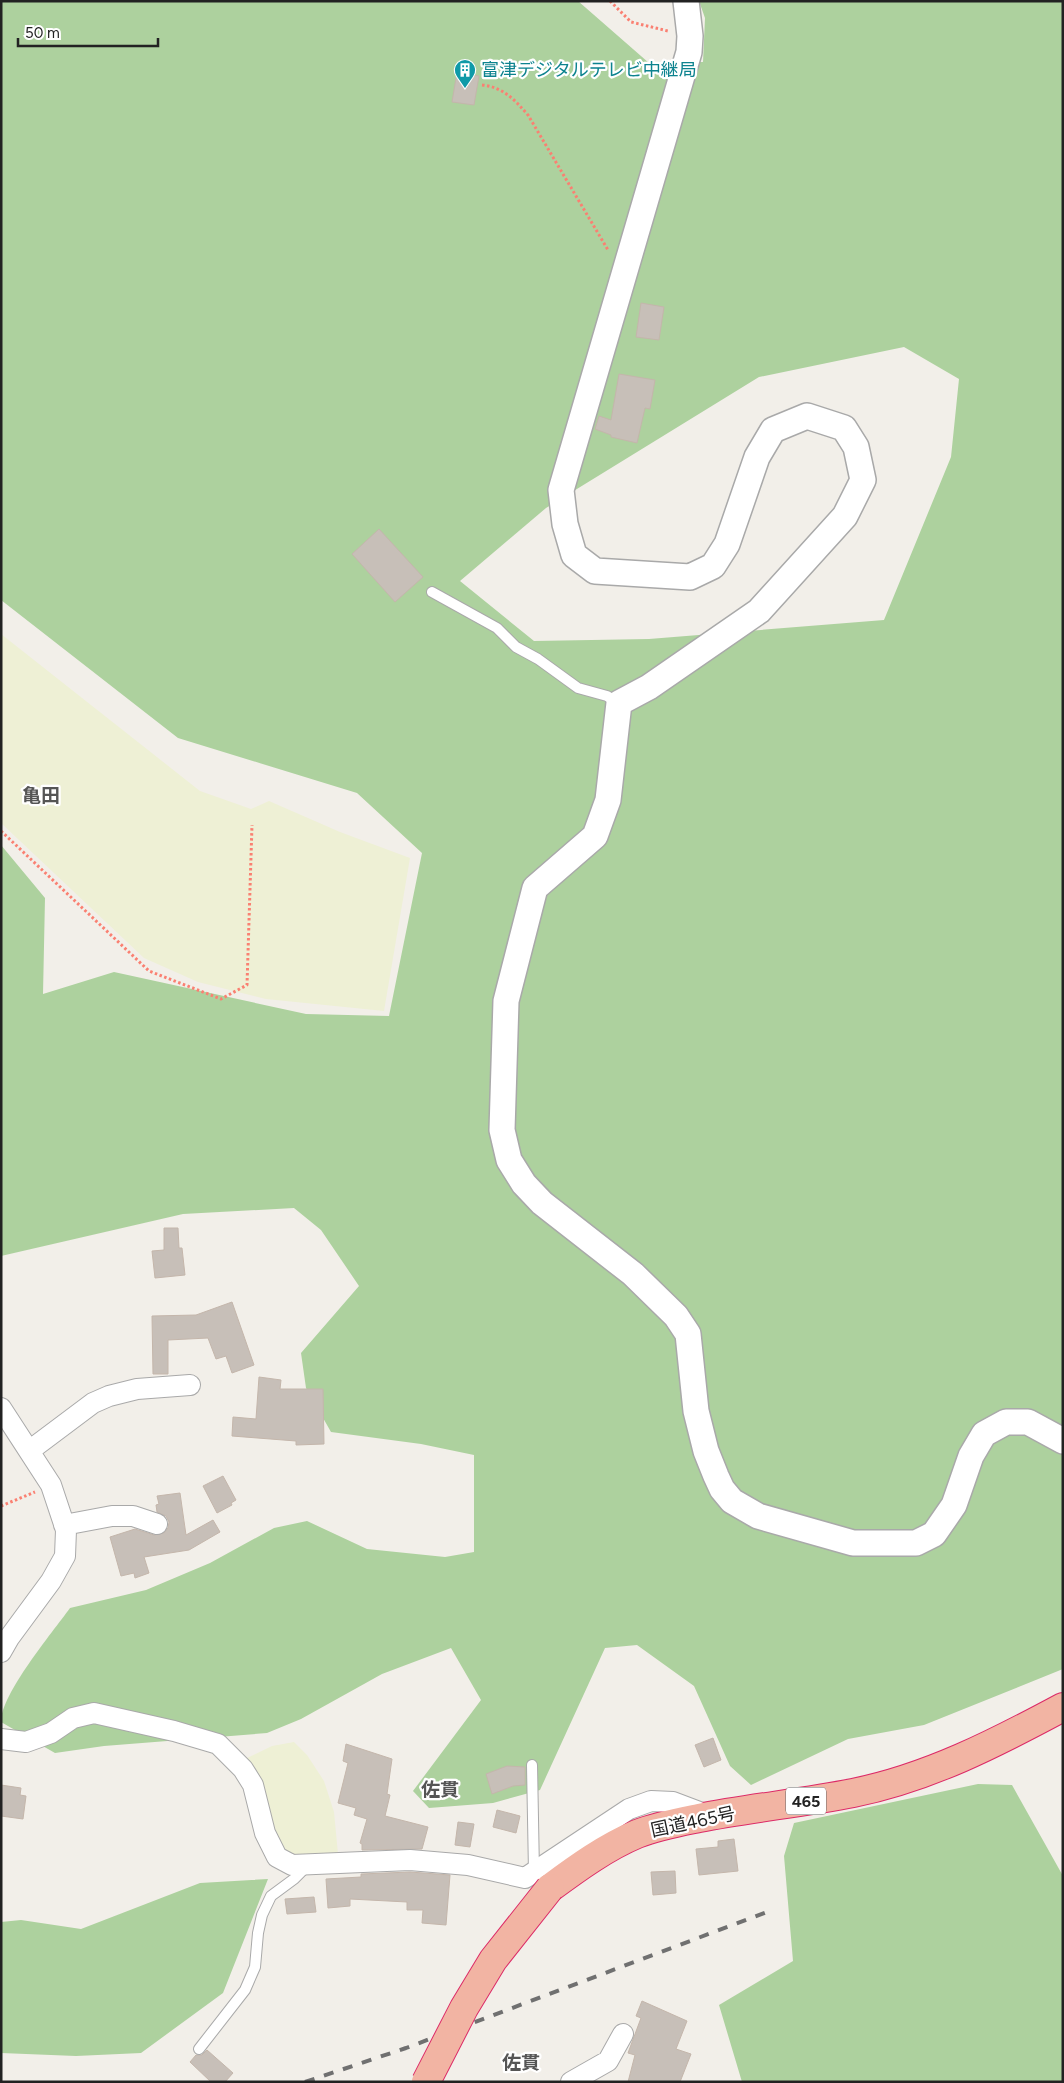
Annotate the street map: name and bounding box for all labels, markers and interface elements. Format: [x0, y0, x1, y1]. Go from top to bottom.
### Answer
scale bar [18, 15, 158, 47]
text: 50 m [25, 24, 60, 42]
building icon: 富津デジタルテレビ中継局 [453, 58, 477, 89]
place label: 富津デジタルテレビ中継局 [481, 59, 697, 81]
district label: 亀田 [22, 784, 60, 807]
district label: 佐貫 [421, 1778, 459, 1801]
road number: 465 [786, 1788, 826, 1814]
street label: 国道465号 [649, 1802, 737, 1842]
district label: 佐貫 [502, 2051, 540, 2074]

